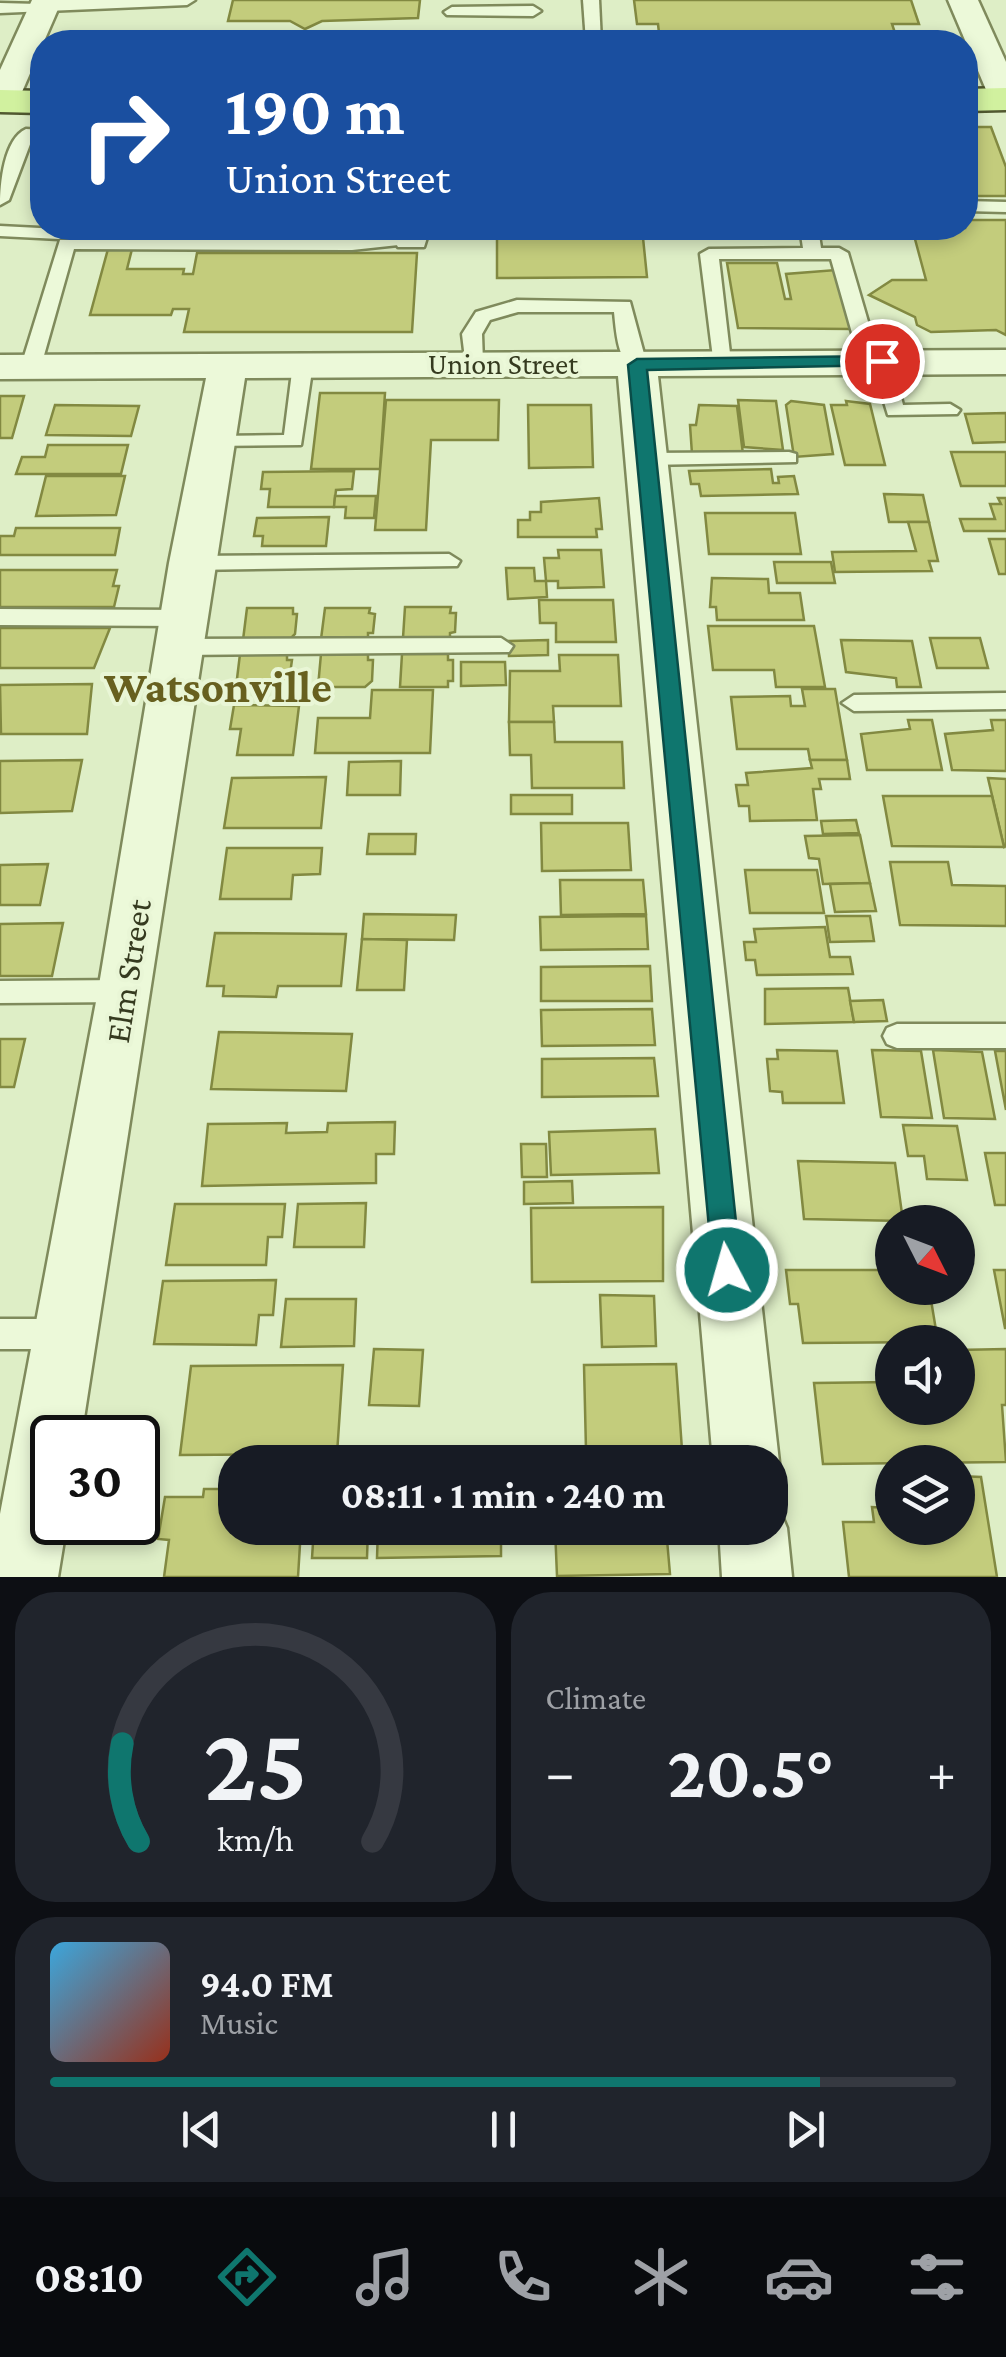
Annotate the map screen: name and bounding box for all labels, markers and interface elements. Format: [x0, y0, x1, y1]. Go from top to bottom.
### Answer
icon: right [60, 70, 190, 200]
text: 190 m [225, 71, 405, 149]
text: Union Street [225, 153, 450, 203]
pin [840, 319, 925, 404]
icon: arrive [855, 334, 910, 389]
street label: Union Street [428, 347, 579, 380]
district label: Watsonville [103, 662, 332, 712]
street label: Elm Street [98, 896, 159, 1046]
north arrow [875, 1205, 975, 1305]
map controls [875, 1205, 975, 1545]
position arrow [675, 1218, 779, 1322]
button: sound [875, 1325, 975, 1425]
speed limit sign: 30 [30, 1415, 160, 1545]
button: layers [875, 1445, 975, 1545]
text: 08:11 · 1 min · 240 m [341, 1474, 665, 1516]
text: Climate [546, 1680, 646, 1716]
text: 25 [203, 1706, 307, 1821]
text: 20.5° [667, 1730, 834, 1813]
text: − [546, 1742, 575, 1803]
text: + [927, 1742, 956, 1803]
text: km/h [217, 1819, 294, 1859]
text: 94.0 FM [200, 1963, 334, 2005]
text: Music [200, 2005, 278, 2041]
icon: previous [174, 2102, 229, 2157]
icon: pause [476, 2102, 531, 2157]
icon: next [778, 2102, 833, 2157]
icon: directions [212, 2242, 282, 2312]
icon: music [350, 2242, 420, 2312]
icon: phone [488, 2242, 558, 2312]
icon: climate [626, 2242, 696, 2312]
icon: car [764, 2242, 834, 2312]
icon: filters [902, 2242, 972, 2312]
text: 08:10 [34, 2252, 144, 2302]

